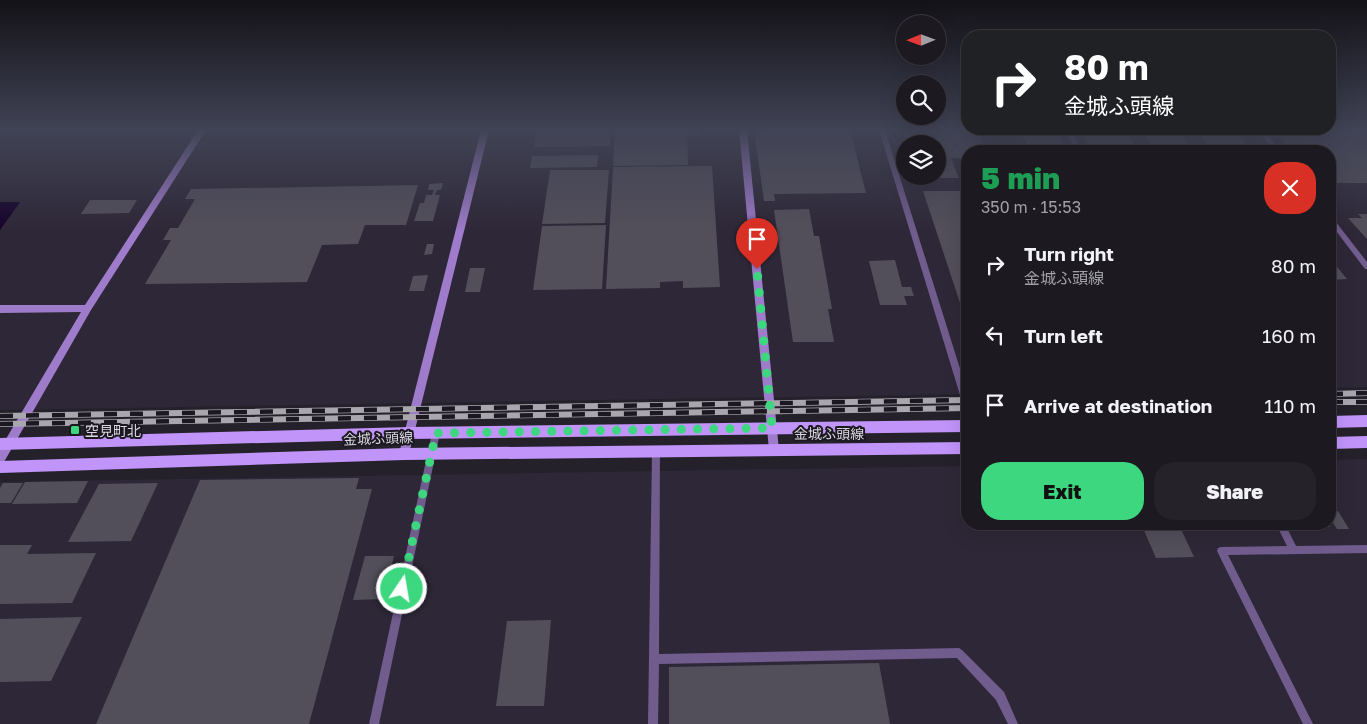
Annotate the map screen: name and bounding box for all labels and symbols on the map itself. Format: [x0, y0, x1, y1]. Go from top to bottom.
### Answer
north arrow [896, 15, 946, 65]
pin [736, 218, 778, 269]
place label: 空見町北 [85, 422, 141, 439]
marker: 空見町北 [69, 424, 81, 436]
street label: 金城ふ頭線 [794, 425, 864, 442]
street label: 金城ふ頭線 [343, 428, 413, 448]
position arrow [375, 562, 427, 614]

